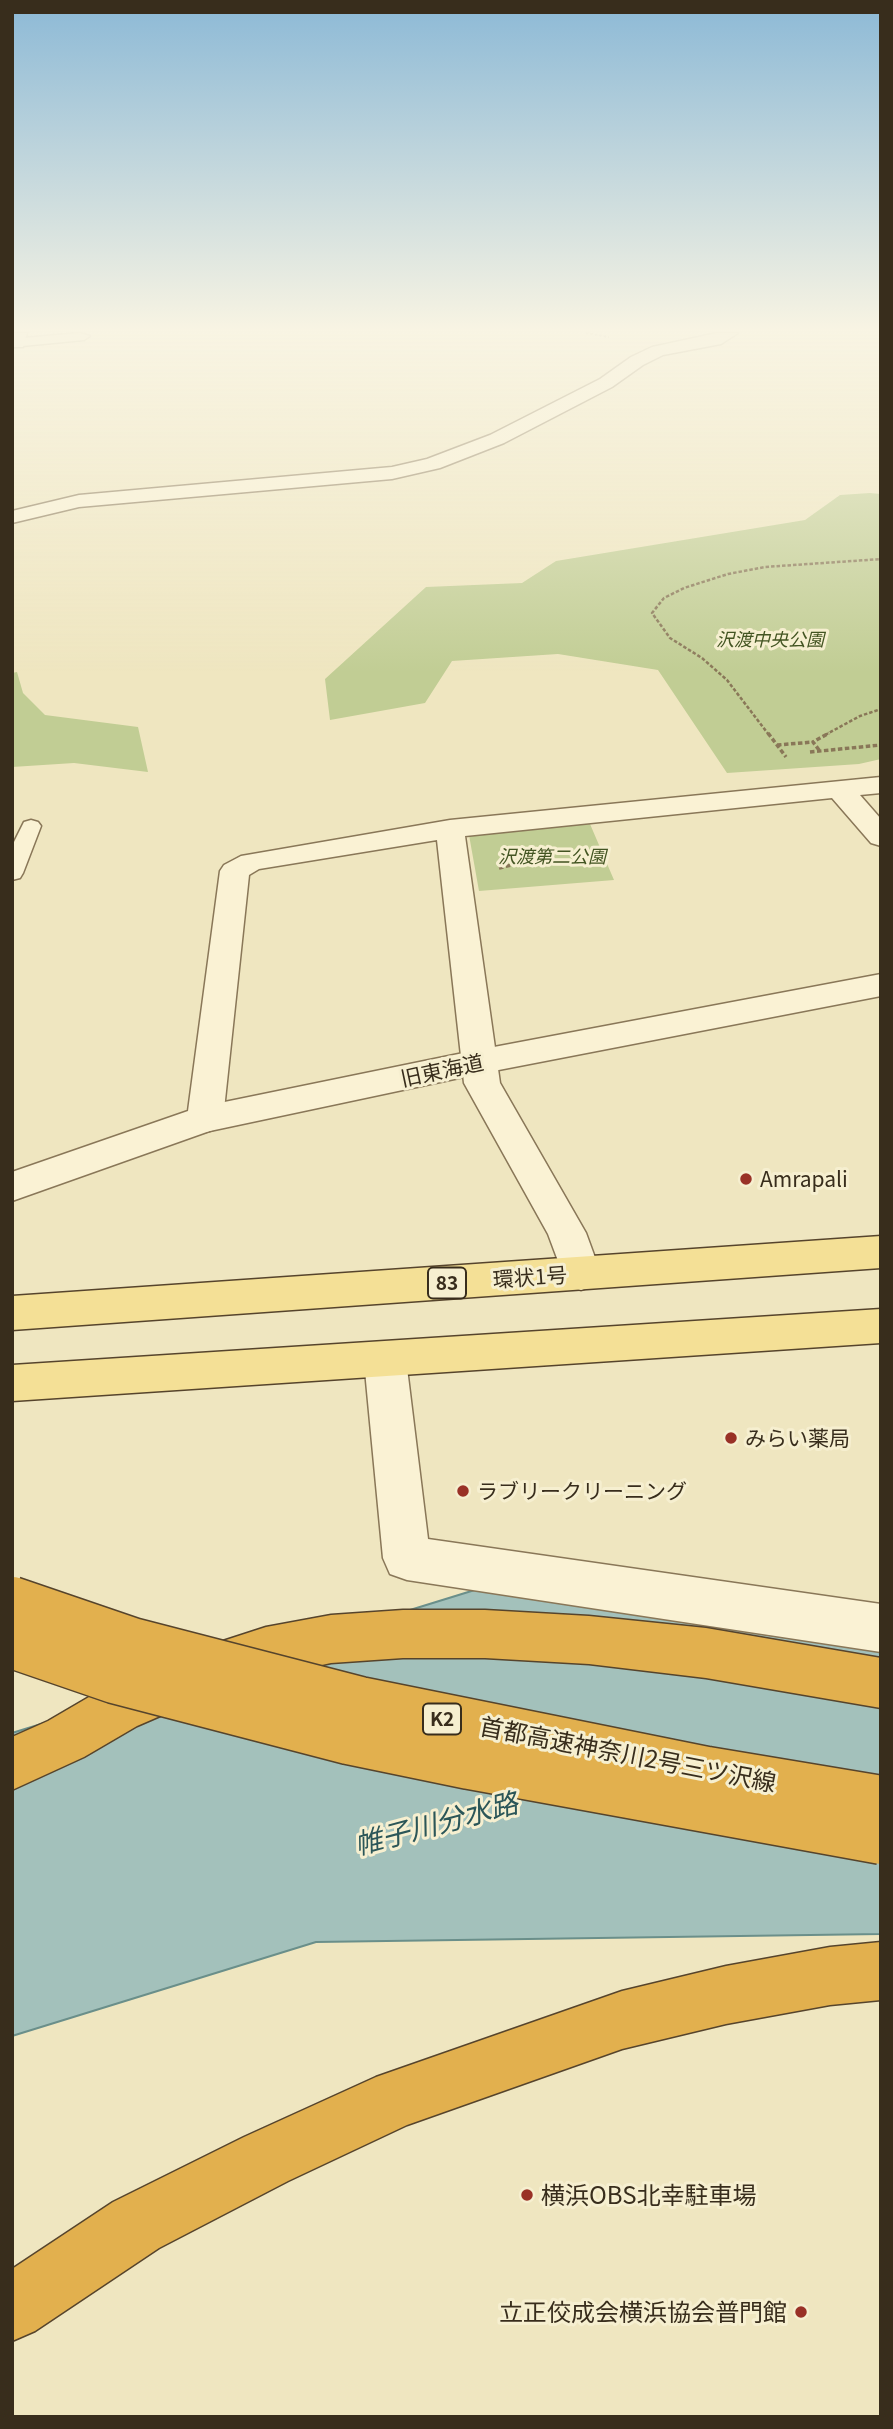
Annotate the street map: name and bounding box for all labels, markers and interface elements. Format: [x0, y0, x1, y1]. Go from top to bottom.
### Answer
park label: 沢渡中央公園 [716, 628, 824, 650]
park label: 沢渡第二公園 [498, 845, 606, 867]
street label: 旧東海道 [398, 1049, 486, 1091]
place label: Amrapali [760, 1166, 848, 1192]
marker: Amrapali [738, 1171, 754, 1187]
street label: 環状1号 [492, 1262, 568, 1292]
road number: 83 [428, 1268, 466, 1298]
place label: みらい薬局 [745, 1425, 850, 1451]
marker: みらい薬局 [723, 1430, 739, 1446]
place label: ラブリークリーニング [477, 1478, 687, 1504]
marker: ラブリークリーニング [455, 1483, 471, 1499]
road number: K2 [423, 1704, 461, 1735]
street label: 首都高速神奈川2号三ツ沢線 [477, 1711, 779, 1797]
water label: 帷子川分水路 [351, 1785, 521, 1861]
place label: 横浜OBS北幸駐車場 [541, 2181, 756, 2209]
marker: 横浜OBS北幸駐車場 [519, 2187, 535, 2203]
place label: 立正佼成会横浜協会普門館 [499, 2298, 787, 2326]
marker: 立正佼成会横浜協会普門館 [793, 2304, 809, 2320]

